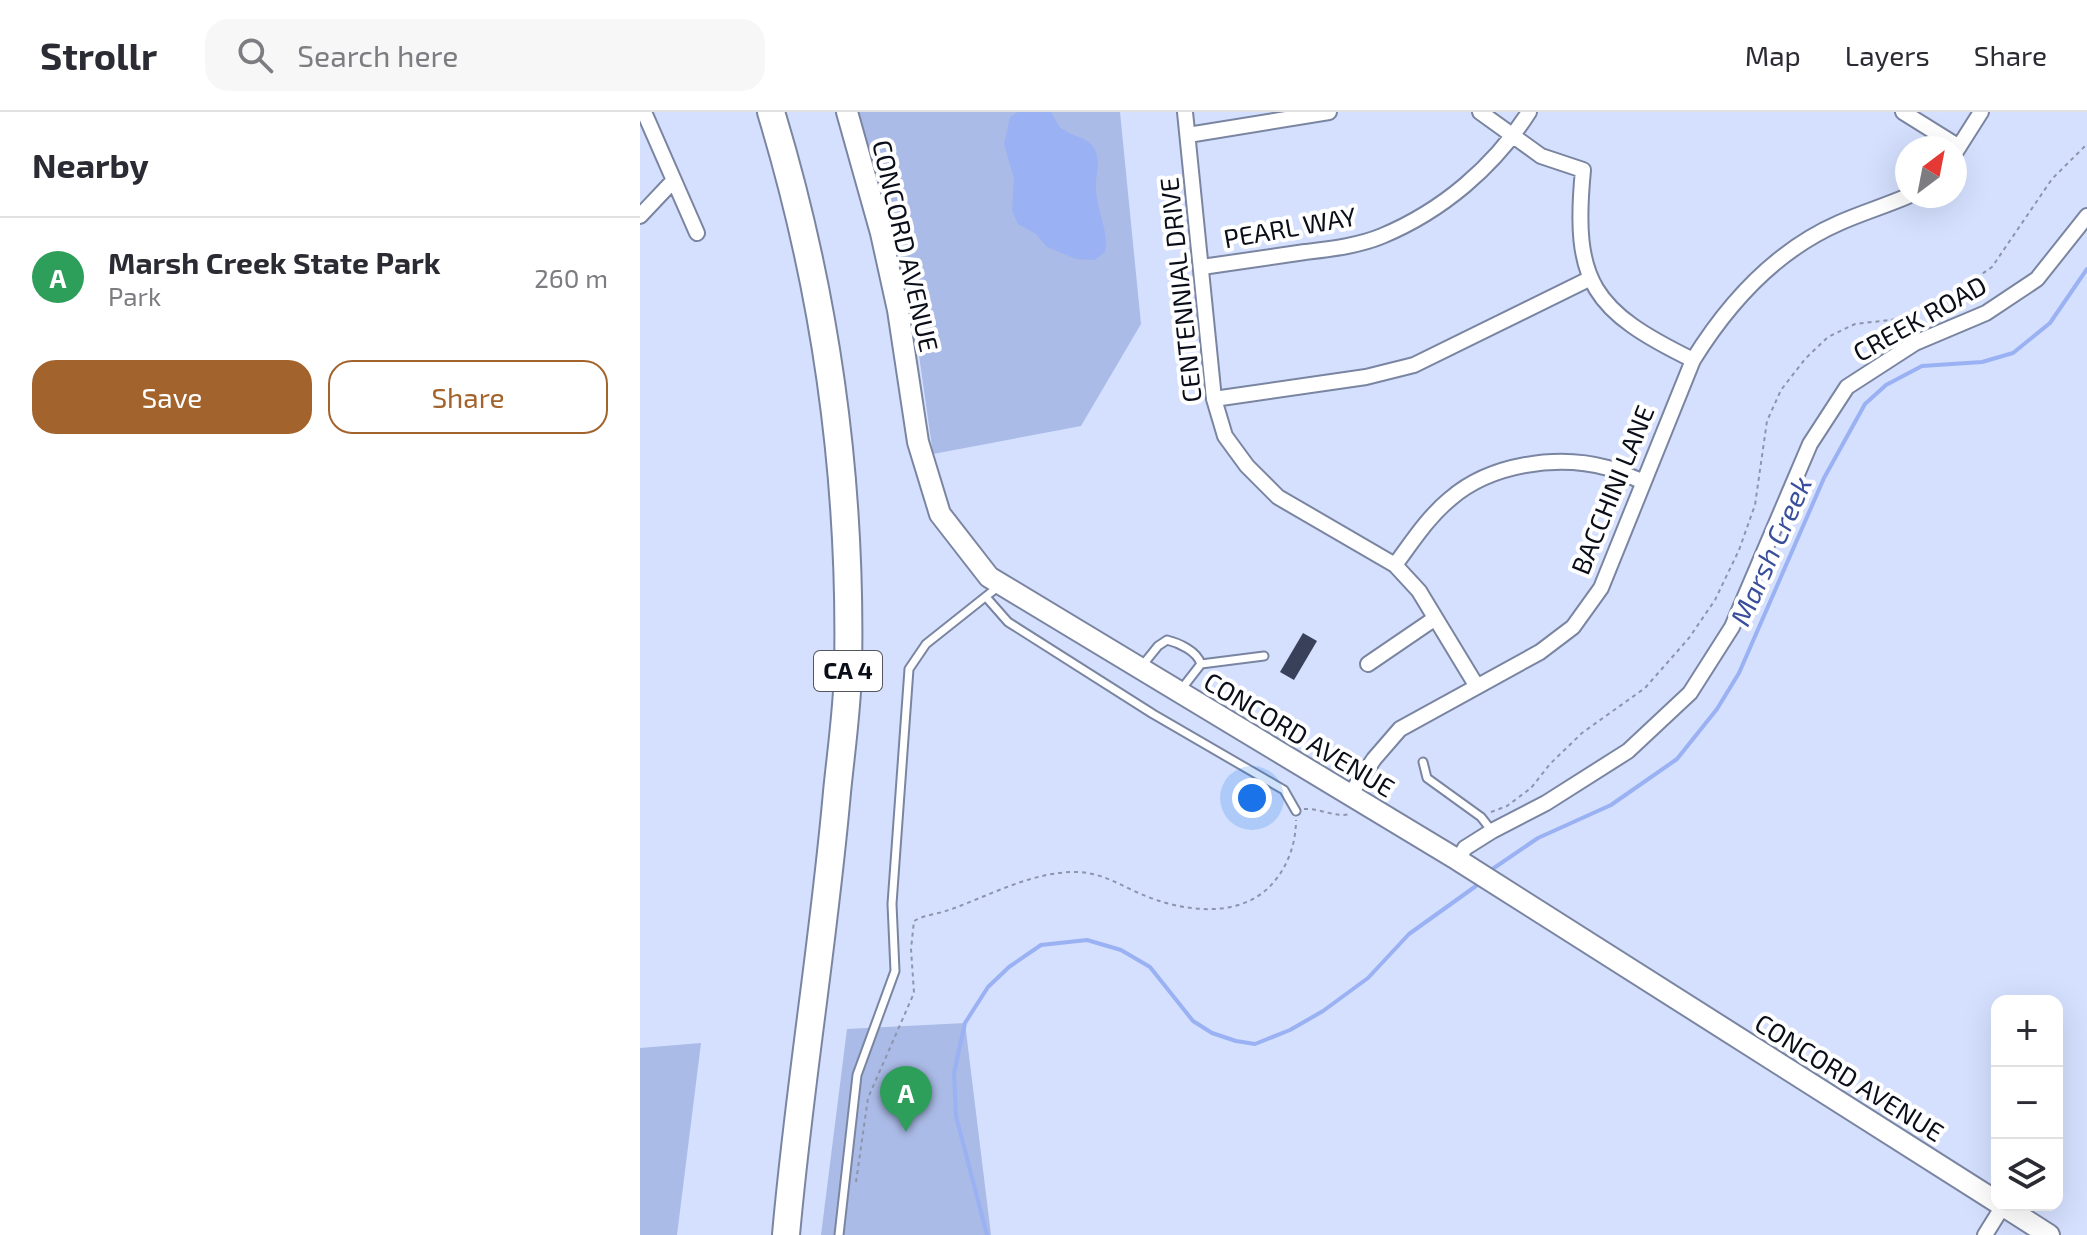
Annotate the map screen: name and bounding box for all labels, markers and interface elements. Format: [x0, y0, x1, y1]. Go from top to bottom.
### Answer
search box [205, 19, 765, 91]
text: Strollr [40, 32, 157, 78]
icon: search [233, 33, 277, 77]
text: Search here [297, 37, 458, 73]
text: Map [1745, 38, 1801, 72]
text: Layers [1845, 38, 1930, 72]
text: Share [1974, 38, 2047, 72]
north arrow [1895, 136, 1967, 208]
street label: CONCORD AVENUE [867, 137, 946, 355]
text: Nearby [32, 144, 149, 185]
street label: CENTENNIAL DRIVE [1152, 176, 1207, 404]
street label: PEARL WAY [1221, 200, 1359, 253]
text: Marsh Creek State Park [108, 244, 441, 280]
text: A [50, 262, 66, 293]
text: 260 m [534, 262, 608, 293]
street label: CREEK ROAD [1847, 268, 1991, 367]
text: Park [108, 280, 161, 311]
button: Save [32, 360, 312, 434]
button: Share [328, 360, 608, 434]
street label: BACCHINI LANE [1564, 401, 1660, 578]
water label: Marsh Creek [1722, 471, 1818, 630]
road number: CA 4 [814, 651, 882, 691]
street label: CONCORD AVENUE [1199, 665, 1401, 803]
your location [1232, 778, 1272, 818]
map controls [1991, 995, 2063, 1211]
button: + [1991, 995, 2063, 1067]
street label: CONCORD AVENUE [1750, 1006, 1950, 1147]
pin: A [880, 1066, 932, 1132]
button: − [1991, 1067, 2063, 1139]
button: layers [1991, 1139, 2063, 1211]

